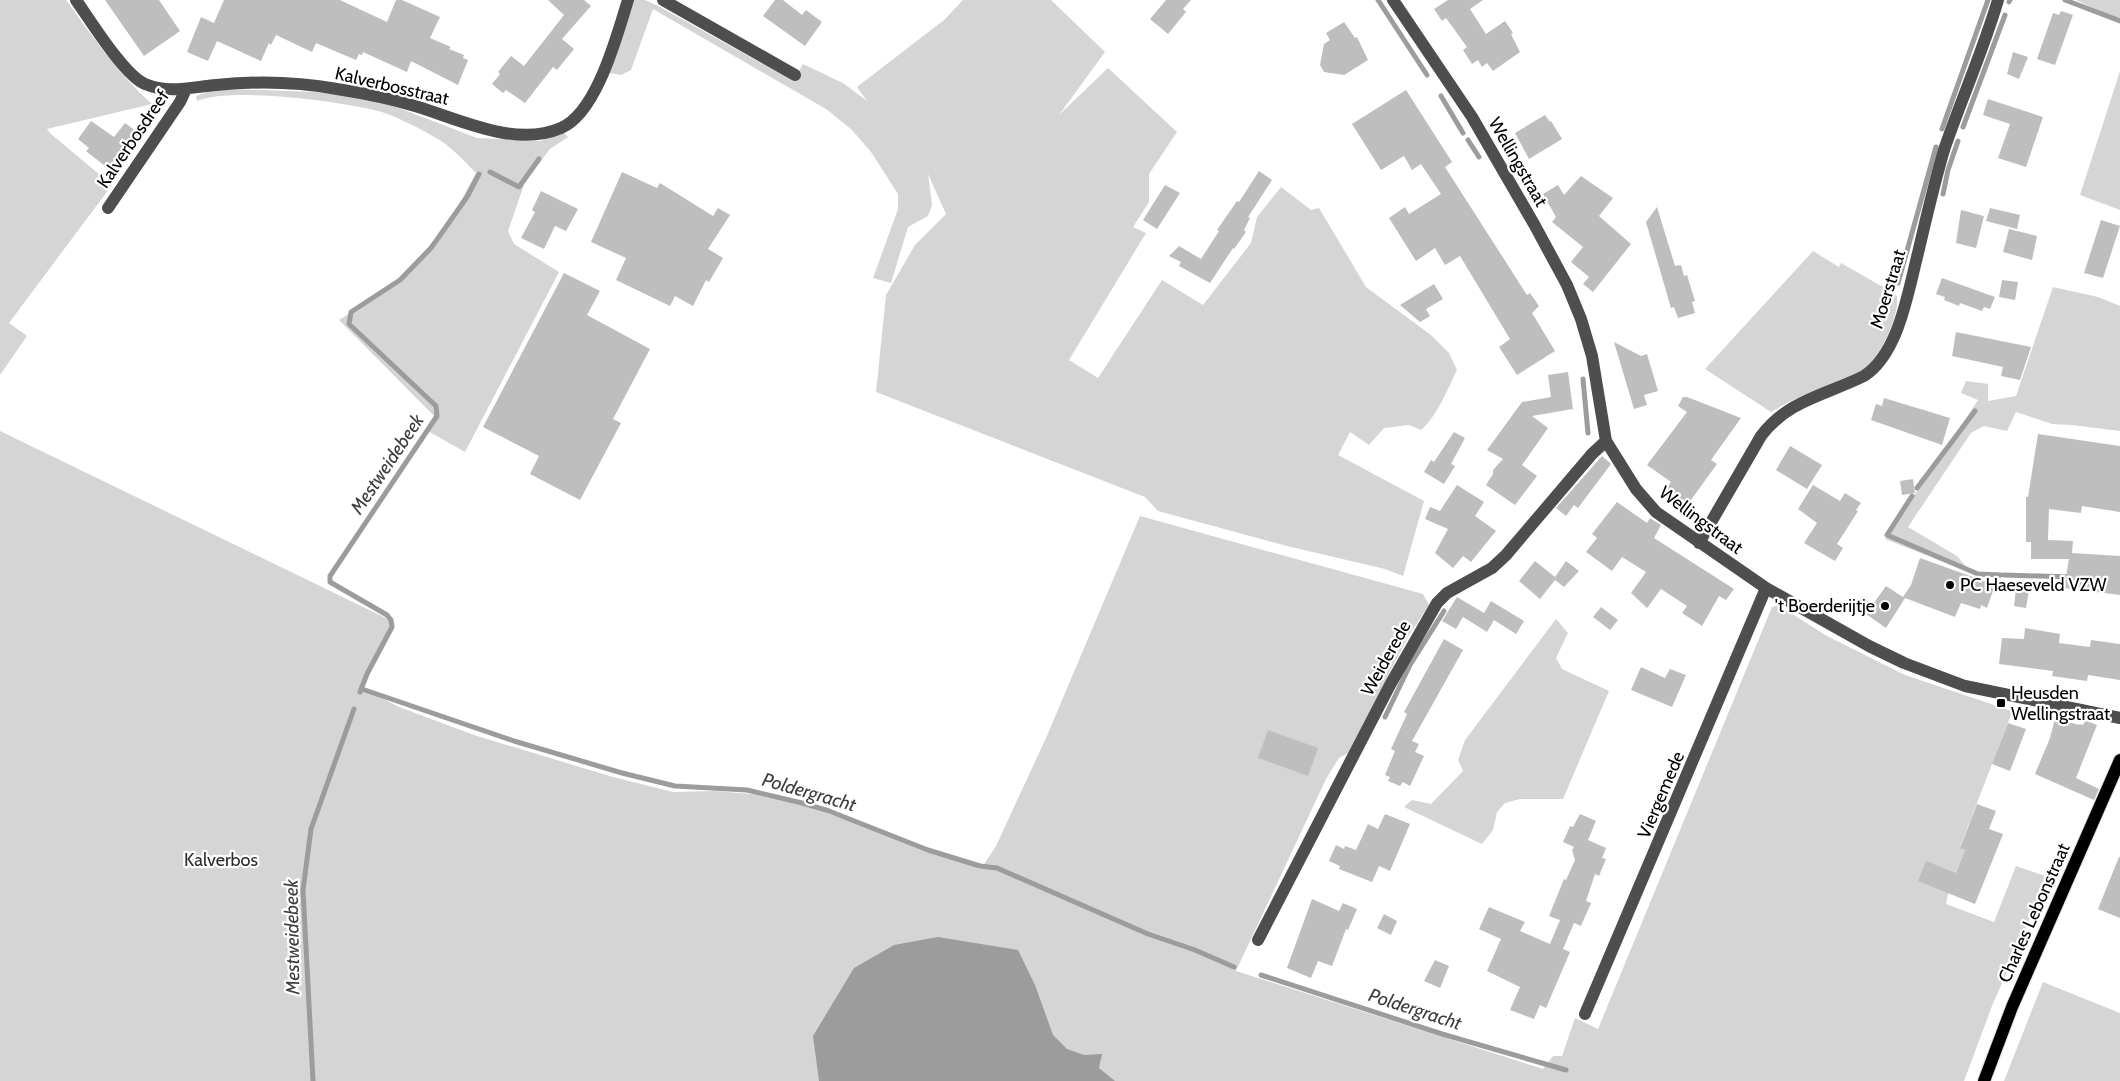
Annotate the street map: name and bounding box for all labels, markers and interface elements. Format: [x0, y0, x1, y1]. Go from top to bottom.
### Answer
street label: Kalverbosstraat [333, 62, 451, 110]
street label: Kalverbosdreef [92, 86, 174, 192]
street label: Wellingstraat [1484, 114, 1552, 210]
street label: Moerstraat [1866, 247, 1910, 331]
water label: Mestweidebeek [345, 409, 429, 519]
street label: Wellingstraat [1655, 481, 1747, 559]
place label: PC Haeseveld VZW [1960, 574, 2106, 596]
marker: PC Haeseveld VZW [1944, 579, 1956, 591]
place label: 't Boerderijtje [1775, 595, 1875, 617]
marker: 't Boerderijtje [1879, 600, 1891, 612]
street label: Weiderede [1356, 617, 1416, 699]
place label: Heusden Wellingstraat [2011, 682, 2110, 725]
marker: Heusden Wellingstraat [1995, 697, 2007, 709]
street label: Viergemede [1633, 748, 1689, 842]
water label: Poldergracht [760, 768, 860, 817]
street label: Charles Lebonstraat [1993, 840, 2075, 986]
park label: Kalverbos [184, 849, 258, 871]
water label: Mestweidebeek [279, 878, 305, 996]
water label: Poldergracht [1366, 983, 1466, 1035]

